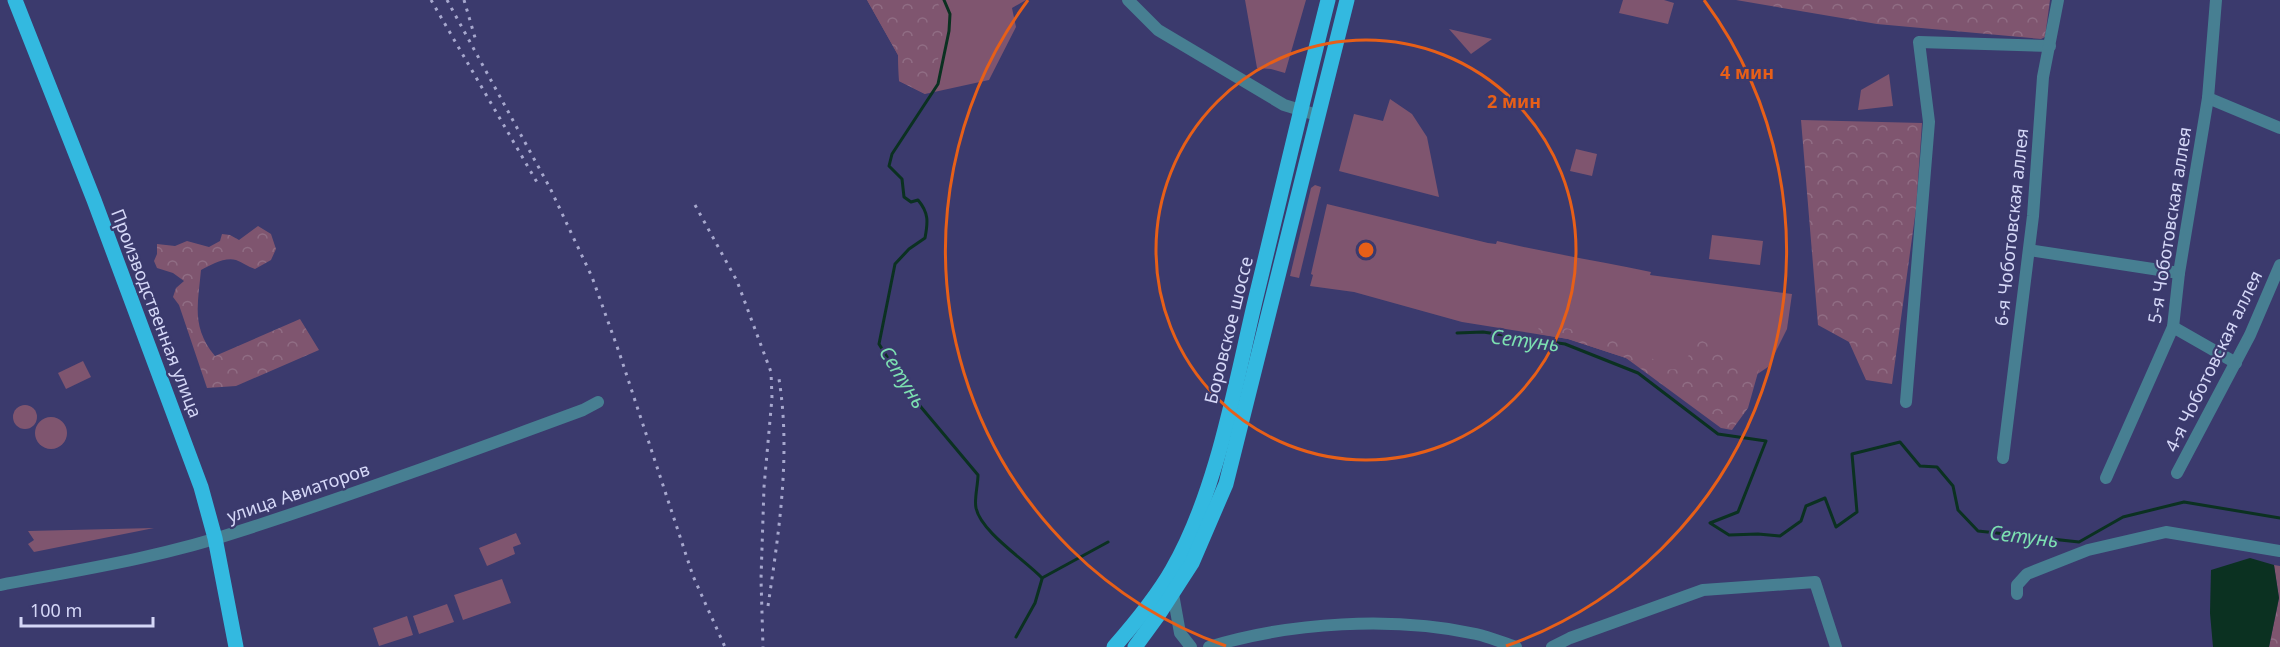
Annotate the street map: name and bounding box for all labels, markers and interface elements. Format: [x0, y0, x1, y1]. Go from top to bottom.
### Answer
text: 4 мин [1720, 60, 1774, 84]
text: 2 мин [1487, 89, 1541, 113]
street label: 5-я Чоботовская аллея [2142, 125, 2196, 325]
street label: 6-я Чоботовская аллея [1989, 127, 2033, 327]
street label: Производственная улица [106, 205, 208, 421]
centre of rings [1356, 240, 1376, 260]
street label: Боровское шоссе [1198, 254, 1258, 406]
street label: 4-я Чоботовская аллея [2159, 266, 2267, 456]
water label: Сетунь [1489, 322, 1561, 358]
water label: Сетунь [873, 341, 933, 413]
street label: улица Авиаторов [224, 456, 372, 528]
water label: Сетунь [1988, 518, 2060, 554]
scale bar [21, 590, 153, 628]
text: 100 m [30, 598, 82, 622]

